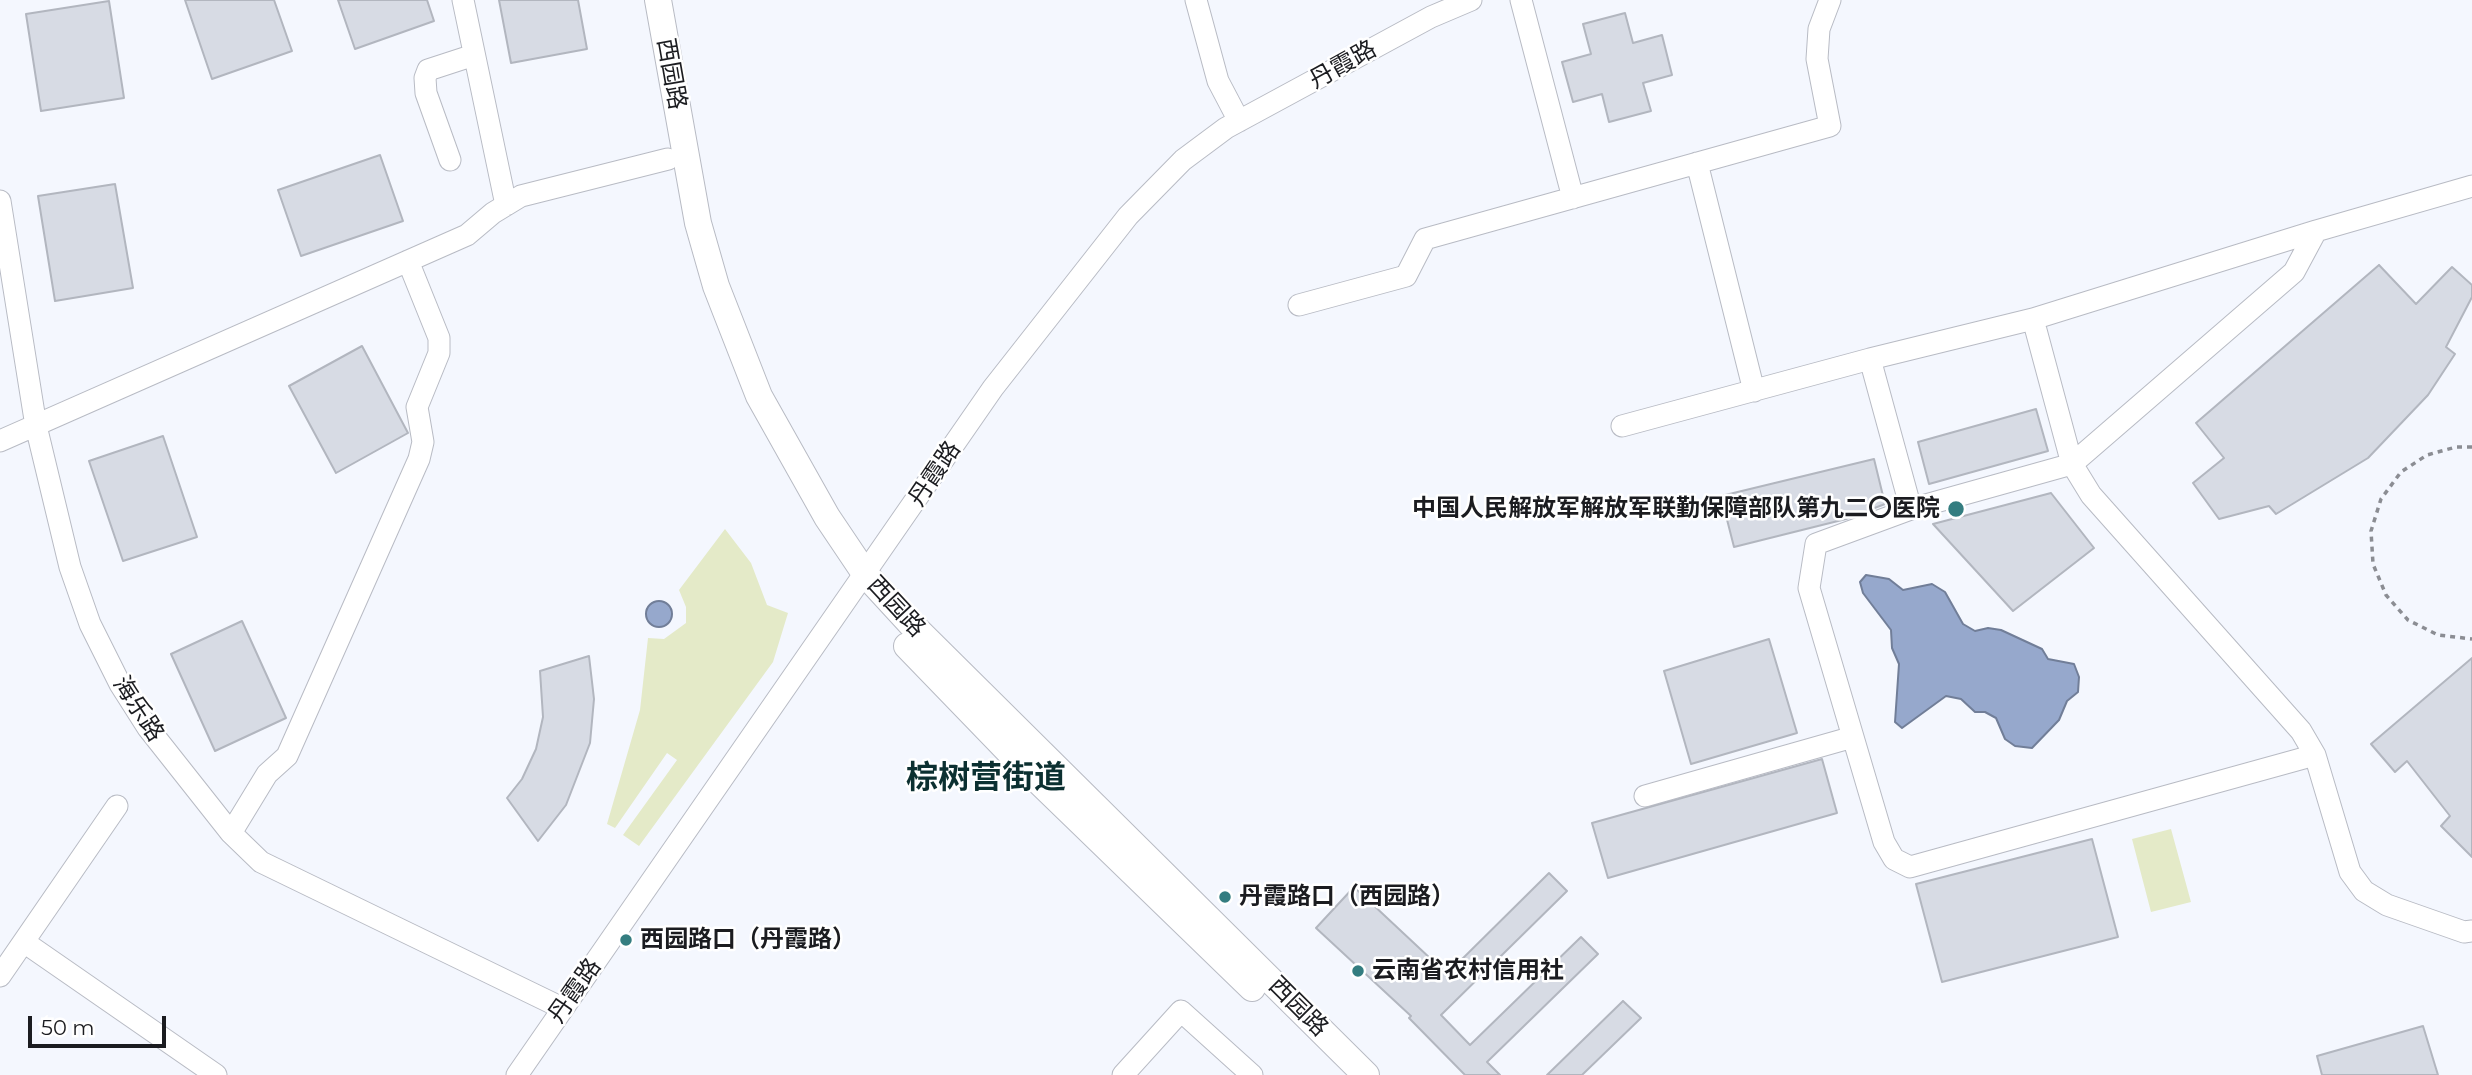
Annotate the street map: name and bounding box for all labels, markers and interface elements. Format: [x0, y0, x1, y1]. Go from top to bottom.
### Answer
street label: 丹霞路 [1305, 35, 1381, 95]
street label: 西园路 [651, 36, 691, 112]
street label: 丹霞路 [903, 436, 967, 512]
place label: 中国人民解放军解放军联勤保障部队第九二〇医院 [1412, 495, 1940, 523]
marker: 中国人民解放军解放军联勤保障部队第九二〇医院 [1946, 499, 1966, 519]
street label: 西园路 [861, 571, 931, 643]
street label: 海乐路 [106, 671, 170, 747]
district label: 棕树营街道 [906, 760, 1066, 798]
place label: 丹霞路口（西园路） [1239, 883, 1455, 911]
marker: 丹霞路口（西园路） [1217, 889, 1233, 905]
place label: 西园路口（丹霞路） [640, 926, 856, 954]
marker: 西园路口（丹霞路） [618, 932, 634, 948]
street label: 丹霞路 [543, 953, 607, 1029]
place label: 云南省农村信用社 [1372, 957, 1564, 985]
marker: 云南省农村信用社 [1350, 963, 1366, 979]
street label: 西园路 [1262, 971, 1334, 1043]
scale bar [32, 1002, 170, 1046]
text: 50 m [41, 1015, 95, 1040]

